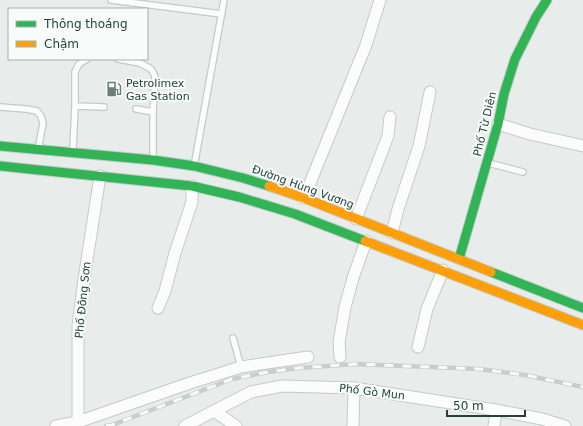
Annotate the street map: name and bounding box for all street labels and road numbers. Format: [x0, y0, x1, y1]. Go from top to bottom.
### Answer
street label: Phố Từ Diên [471, 90, 499, 158]
street label: Đường Hùng Vương [250, 162, 356, 212]
street label: Phố Đông Sơn [72, 261, 94, 339]
street label: Phố Gò Mun [338, 382, 406, 402]

